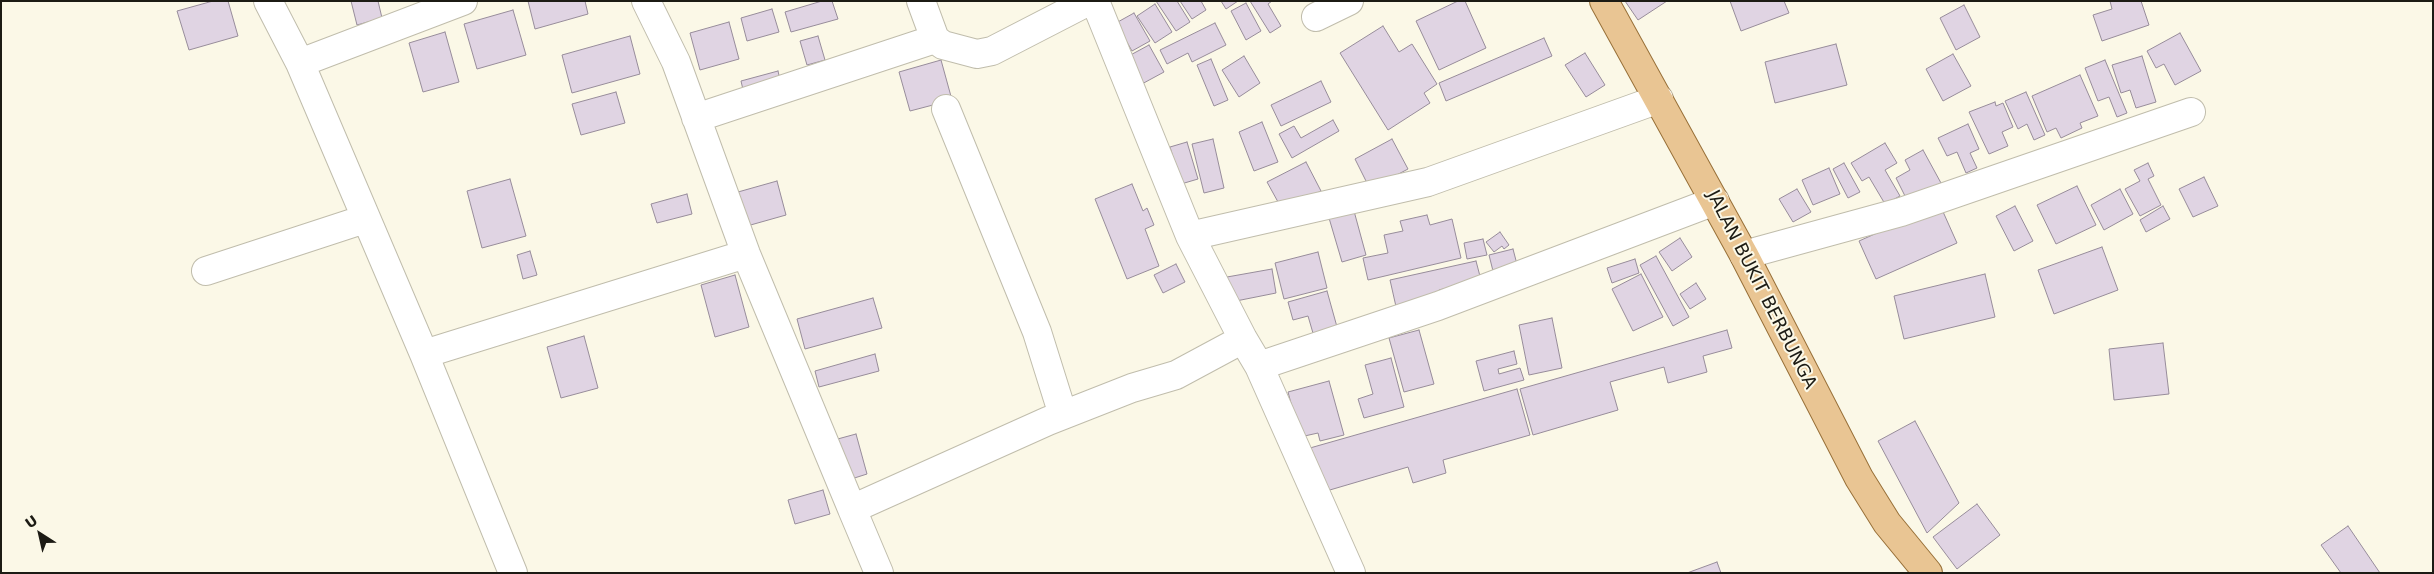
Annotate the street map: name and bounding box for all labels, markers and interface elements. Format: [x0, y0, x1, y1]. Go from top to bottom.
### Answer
street label: JALAN BUKIT BERBUNGA [1701, 187, 1821, 393]
north arrow [15, 509, 65, 559]
text: U [22, 512, 41, 532]

